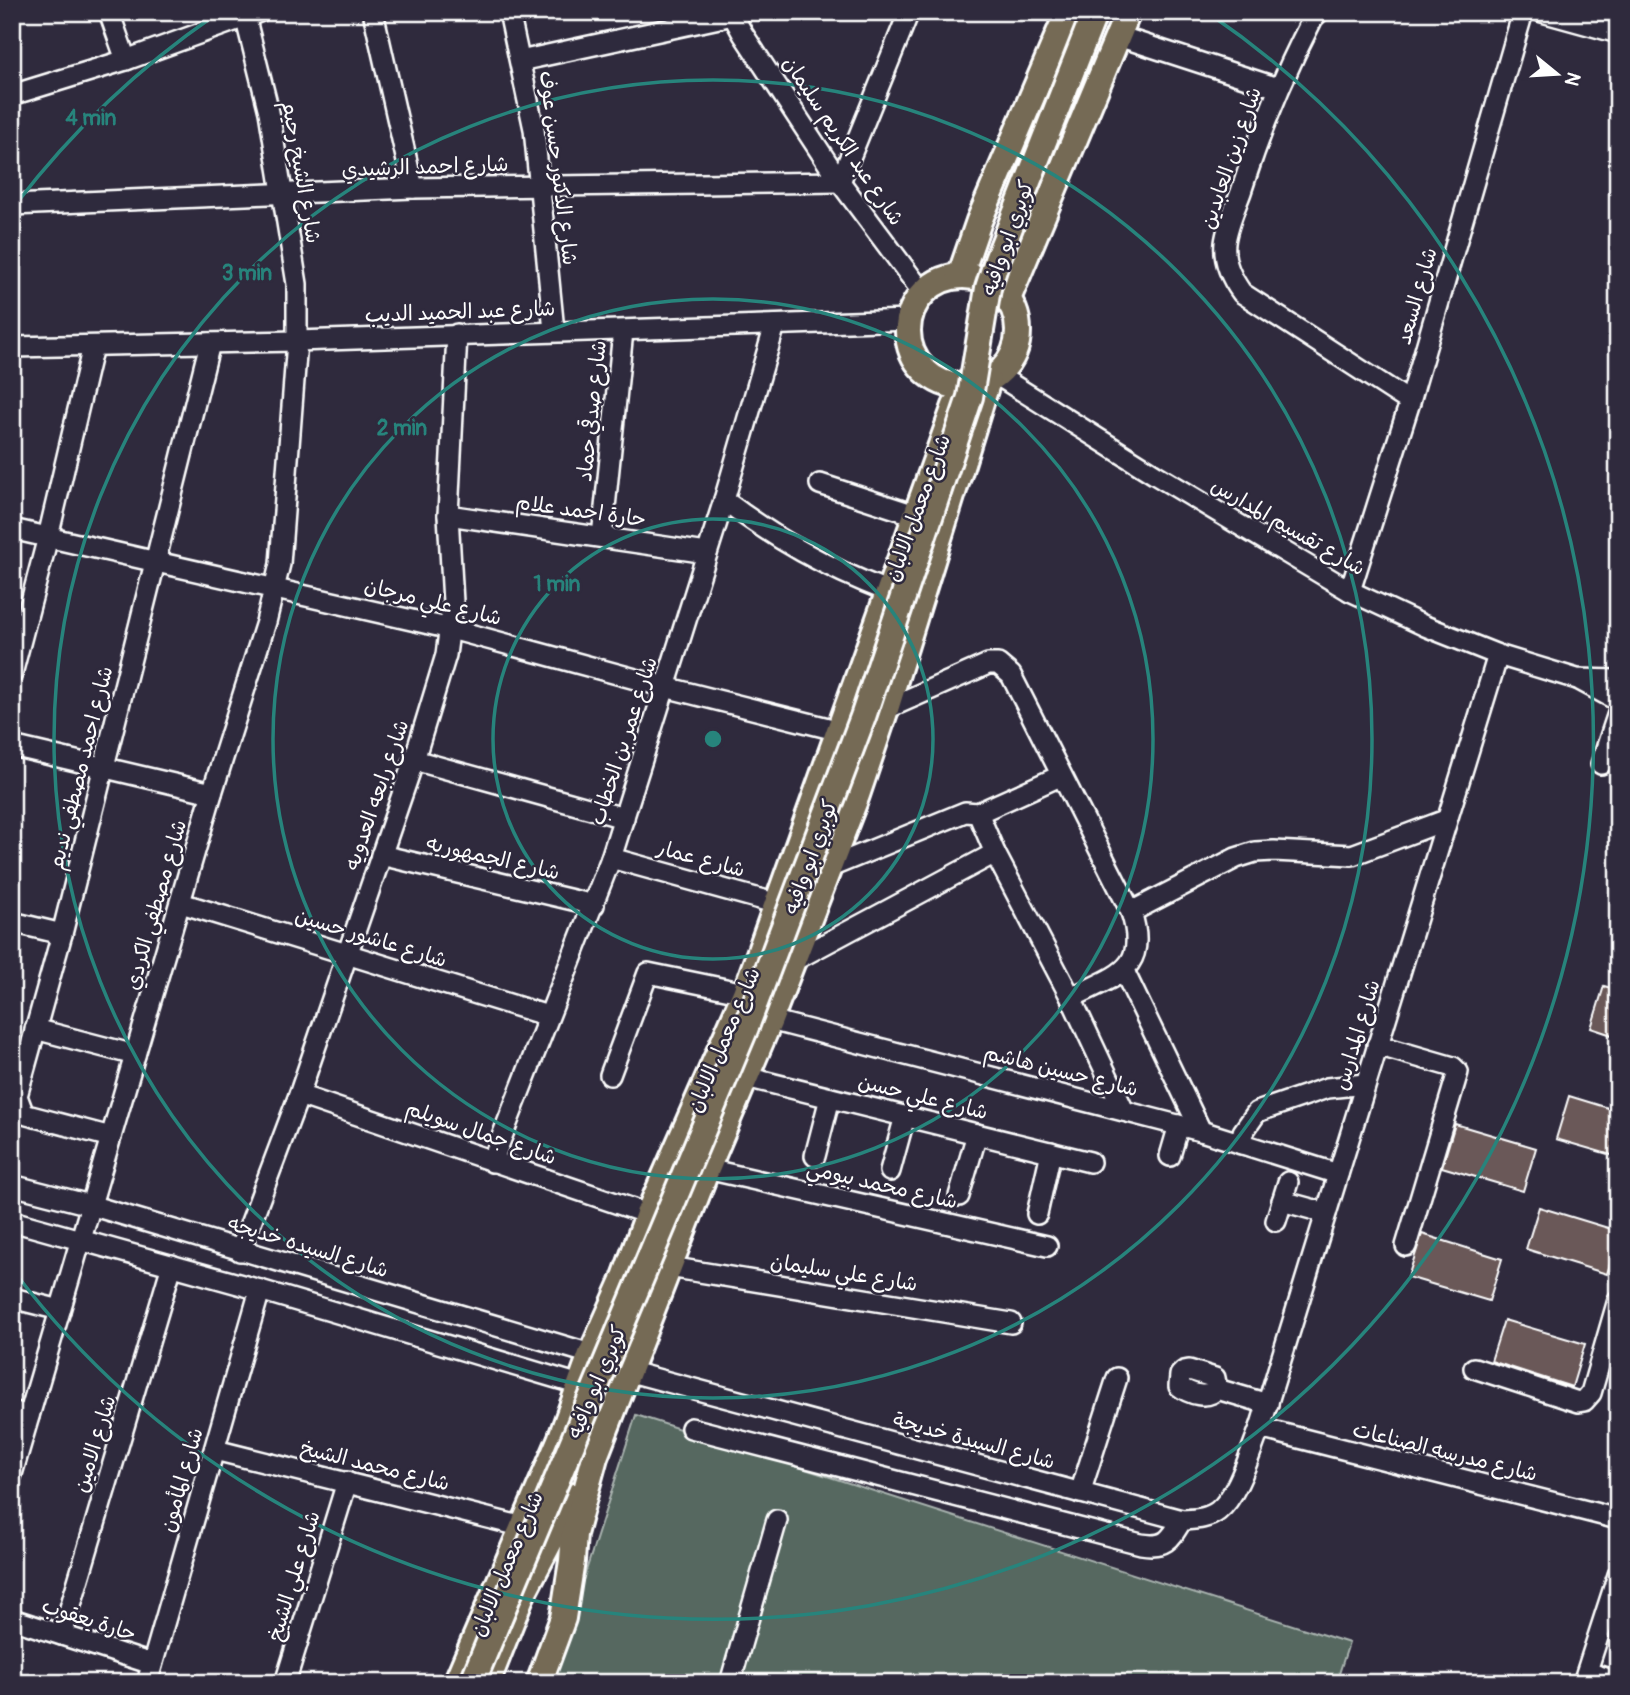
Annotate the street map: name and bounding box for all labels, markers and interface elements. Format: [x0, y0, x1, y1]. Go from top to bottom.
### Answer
north arrow [1522, 38, 1592, 108]
street label: شارع عبد الكريم سليمان [775, 51, 910, 232]
street label: شارع الدكتور حسن عوف [532, 69, 583, 267]
text: N [1559, 69, 1586, 89]
street label: شارع زين العابدين [1194, 83, 1269, 233]
street label: شارع الشيخ رحيم [273, 99, 327, 246]
text: 4 min [66, 105, 117, 132]
street label: شارع احمد الرشيدي [341, 151, 509, 184]
street label: كوبري ابو وافيه [976, 177, 1041, 300]
street label: شارع السعد [1390, 244, 1445, 348]
text: 3 min [222, 260, 272, 287]
street label: شارع عبد الحميد الديب [364, 295, 556, 330]
street label: شارع صدقي حماد [571, 339, 614, 483]
text: 2 min [377, 415, 427, 442]
street label: شارع معمل الالبان [879, 431, 958, 586]
street label: شارع تقسيم المدارس [1205, 472, 1370, 584]
street label: حارة احمد علام [514, 488, 648, 535]
text: 1 min [534, 571, 581, 598]
street label: شارع علي مرجان [360, 572, 504, 637]
street label: شارع عمر بن الخطاب [584, 653, 665, 829]
street label: شارع احمد مصطفي نديم [43, 663, 124, 874]
street label: شارع رابعه العدويه [339, 716, 416, 874]
centre of rings [701, 727, 725, 751]
street label: كوبري ابو وافيه [778, 796, 845, 918]
street label: شارع مصطفي الكردي [119, 817, 198, 995]
street label: شارع الجمهوريه [423, 830, 562, 887]
street label: شارع عمار [653, 834, 748, 885]
street label: شارع عاشور حسين [291, 902, 450, 975]
street label: شارع معمل الالبان [681, 963, 768, 1117]
street label: شارع المدارس [1327, 976, 1388, 1094]
street label: شارع حسين هاشم [981, 1039, 1141, 1105]
street label: شارع علي حسن [854, 1068, 991, 1131]
street label: شارع جمال سويلم [402, 1095, 560, 1173]
street label: شارع محمد بيومي [803, 1155, 960, 1220]
street label: شارع السيده خديجه [224, 1210, 392, 1285]
street label: شارع علي سليمان [768, 1248, 919, 1303]
street label: كوبري ابو وافيه [561, 1321, 634, 1443]
street label: شارع الامين [67, 1392, 124, 1496]
street label: شارع السيدة خديجة [890, 1406, 1058, 1477]
street label: شارع مدرسه الصناعات [1350, 1416, 1540, 1489]
street label: شارع المأمون [154, 1425, 211, 1536]
street label: شارع محمد الشيخ [297, 1434, 452, 1499]
street label: شارع معمل الالبان [464, 1487, 551, 1641]
street label: شارع علي الشيخ [261, 1508, 331, 1646]
street label: حارة يعقوب [38, 1592, 140, 1648]

